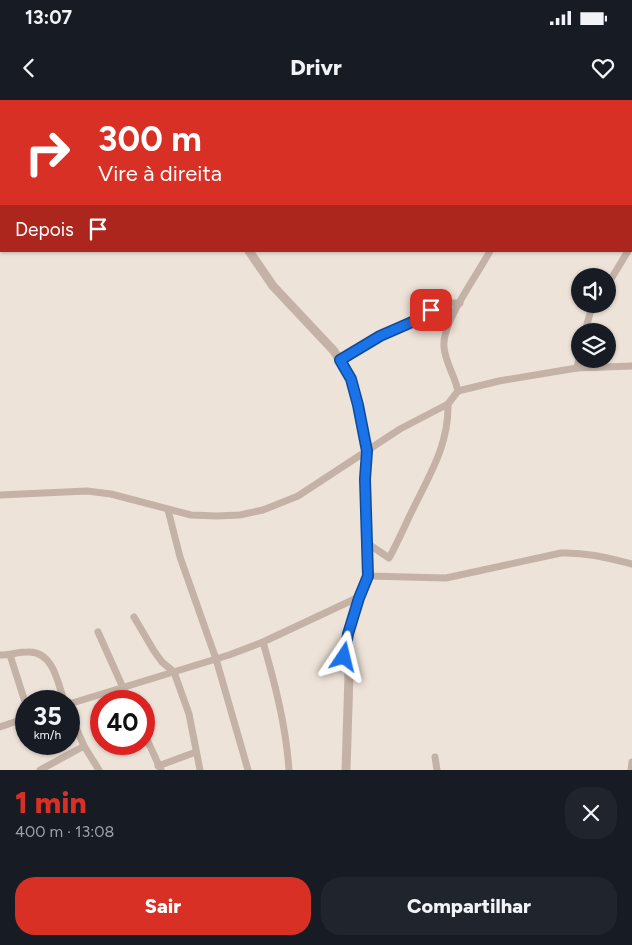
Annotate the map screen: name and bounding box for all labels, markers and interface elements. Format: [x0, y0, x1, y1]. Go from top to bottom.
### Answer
text: 13:07 [25, 6, 72, 29]
icon: back [15, 54, 43, 82]
text: Drivr [290, 54, 342, 81]
icon: heart [589, 54, 617, 82]
text: 300 m [98, 118, 202, 160]
icon: right [15, 120, 80, 185]
text: Vire à direita [98, 160, 222, 187]
icon: arrive [84, 215, 112, 243]
text: Depois [15, 218, 74, 241]
map controls [571, 268, 616, 368]
button: sound [571, 268, 616, 313]
pin [410, 289, 452, 331]
icon: arrive [417, 296, 445, 324]
button: layers [571, 323, 616, 368]
position arrow [317, 630, 369, 682]
speed limit sign: 40 [90, 690, 155, 755]
text: 35 [33, 701, 62, 731]
text: km/h [34, 728, 61, 742]
text: 1 min [15, 784, 87, 821]
button: close [565, 787, 617, 839]
text: 400 m · 13:08 [15, 822, 114, 841]
button: Sair [15, 877, 311, 935]
button: Compartilhar [321, 877, 617, 935]

